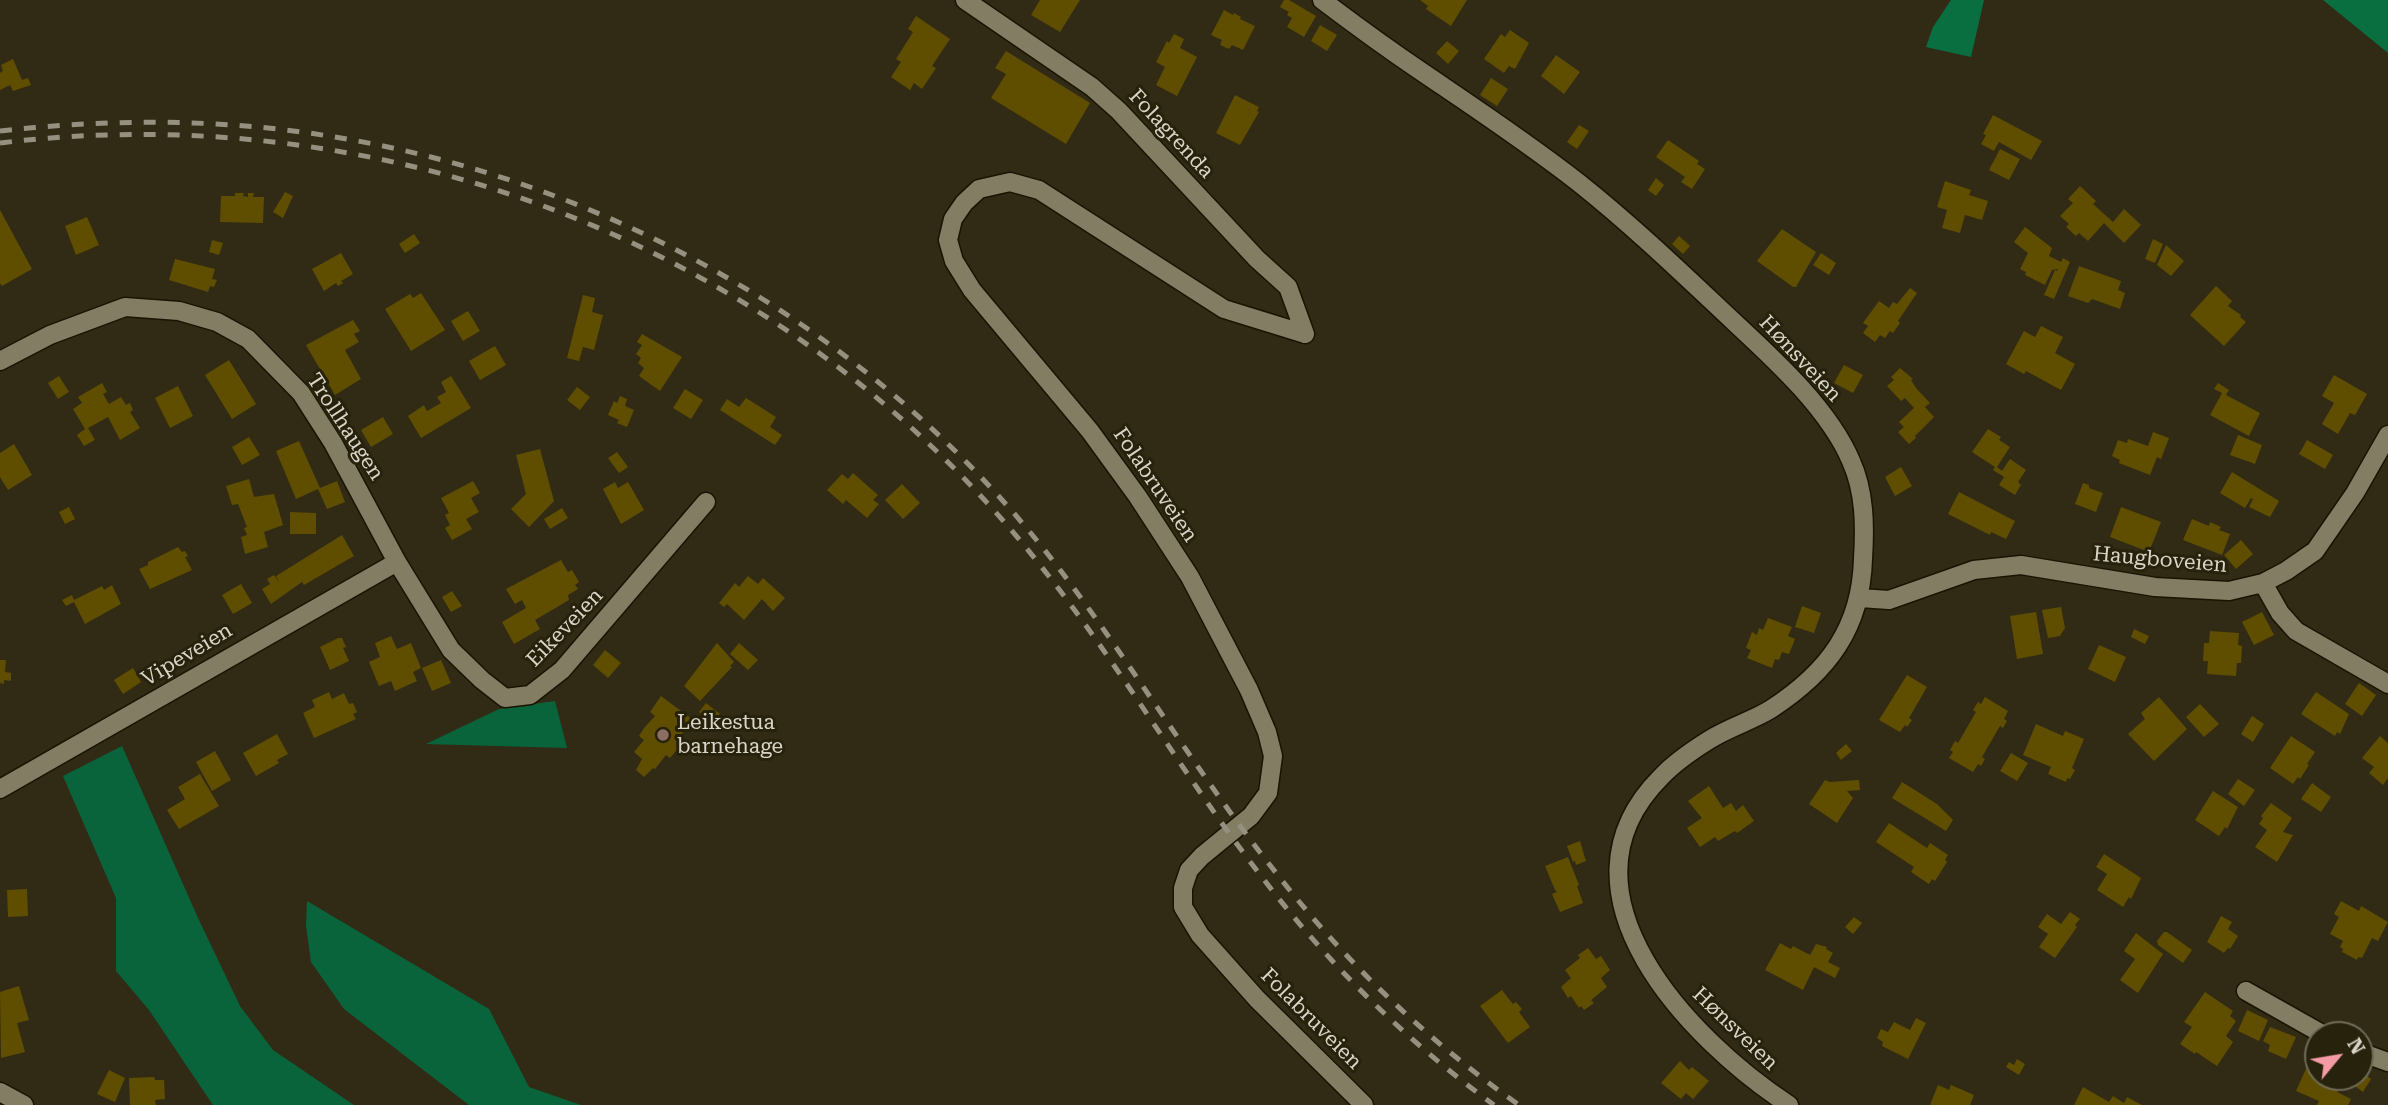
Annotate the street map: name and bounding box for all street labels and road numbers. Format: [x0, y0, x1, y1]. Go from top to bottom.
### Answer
street label: Folagrenda [1123, 84, 1219, 184]
street label: Hønsveien [1754, 311, 1846, 407]
street label: Trollhaugen [301, 369, 389, 485]
street label: Folabruveien [1107, 423, 1203, 547]
street label: Haugboveien [2092, 542, 2228, 578]
street label: Eikeveien [521, 584, 609, 672]
street label: Vipeveien [137, 618, 237, 692]
street label: Folabruveien [1255, 963, 1367, 1075]
street label: Hønsveien [1687, 982, 1783, 1076]

